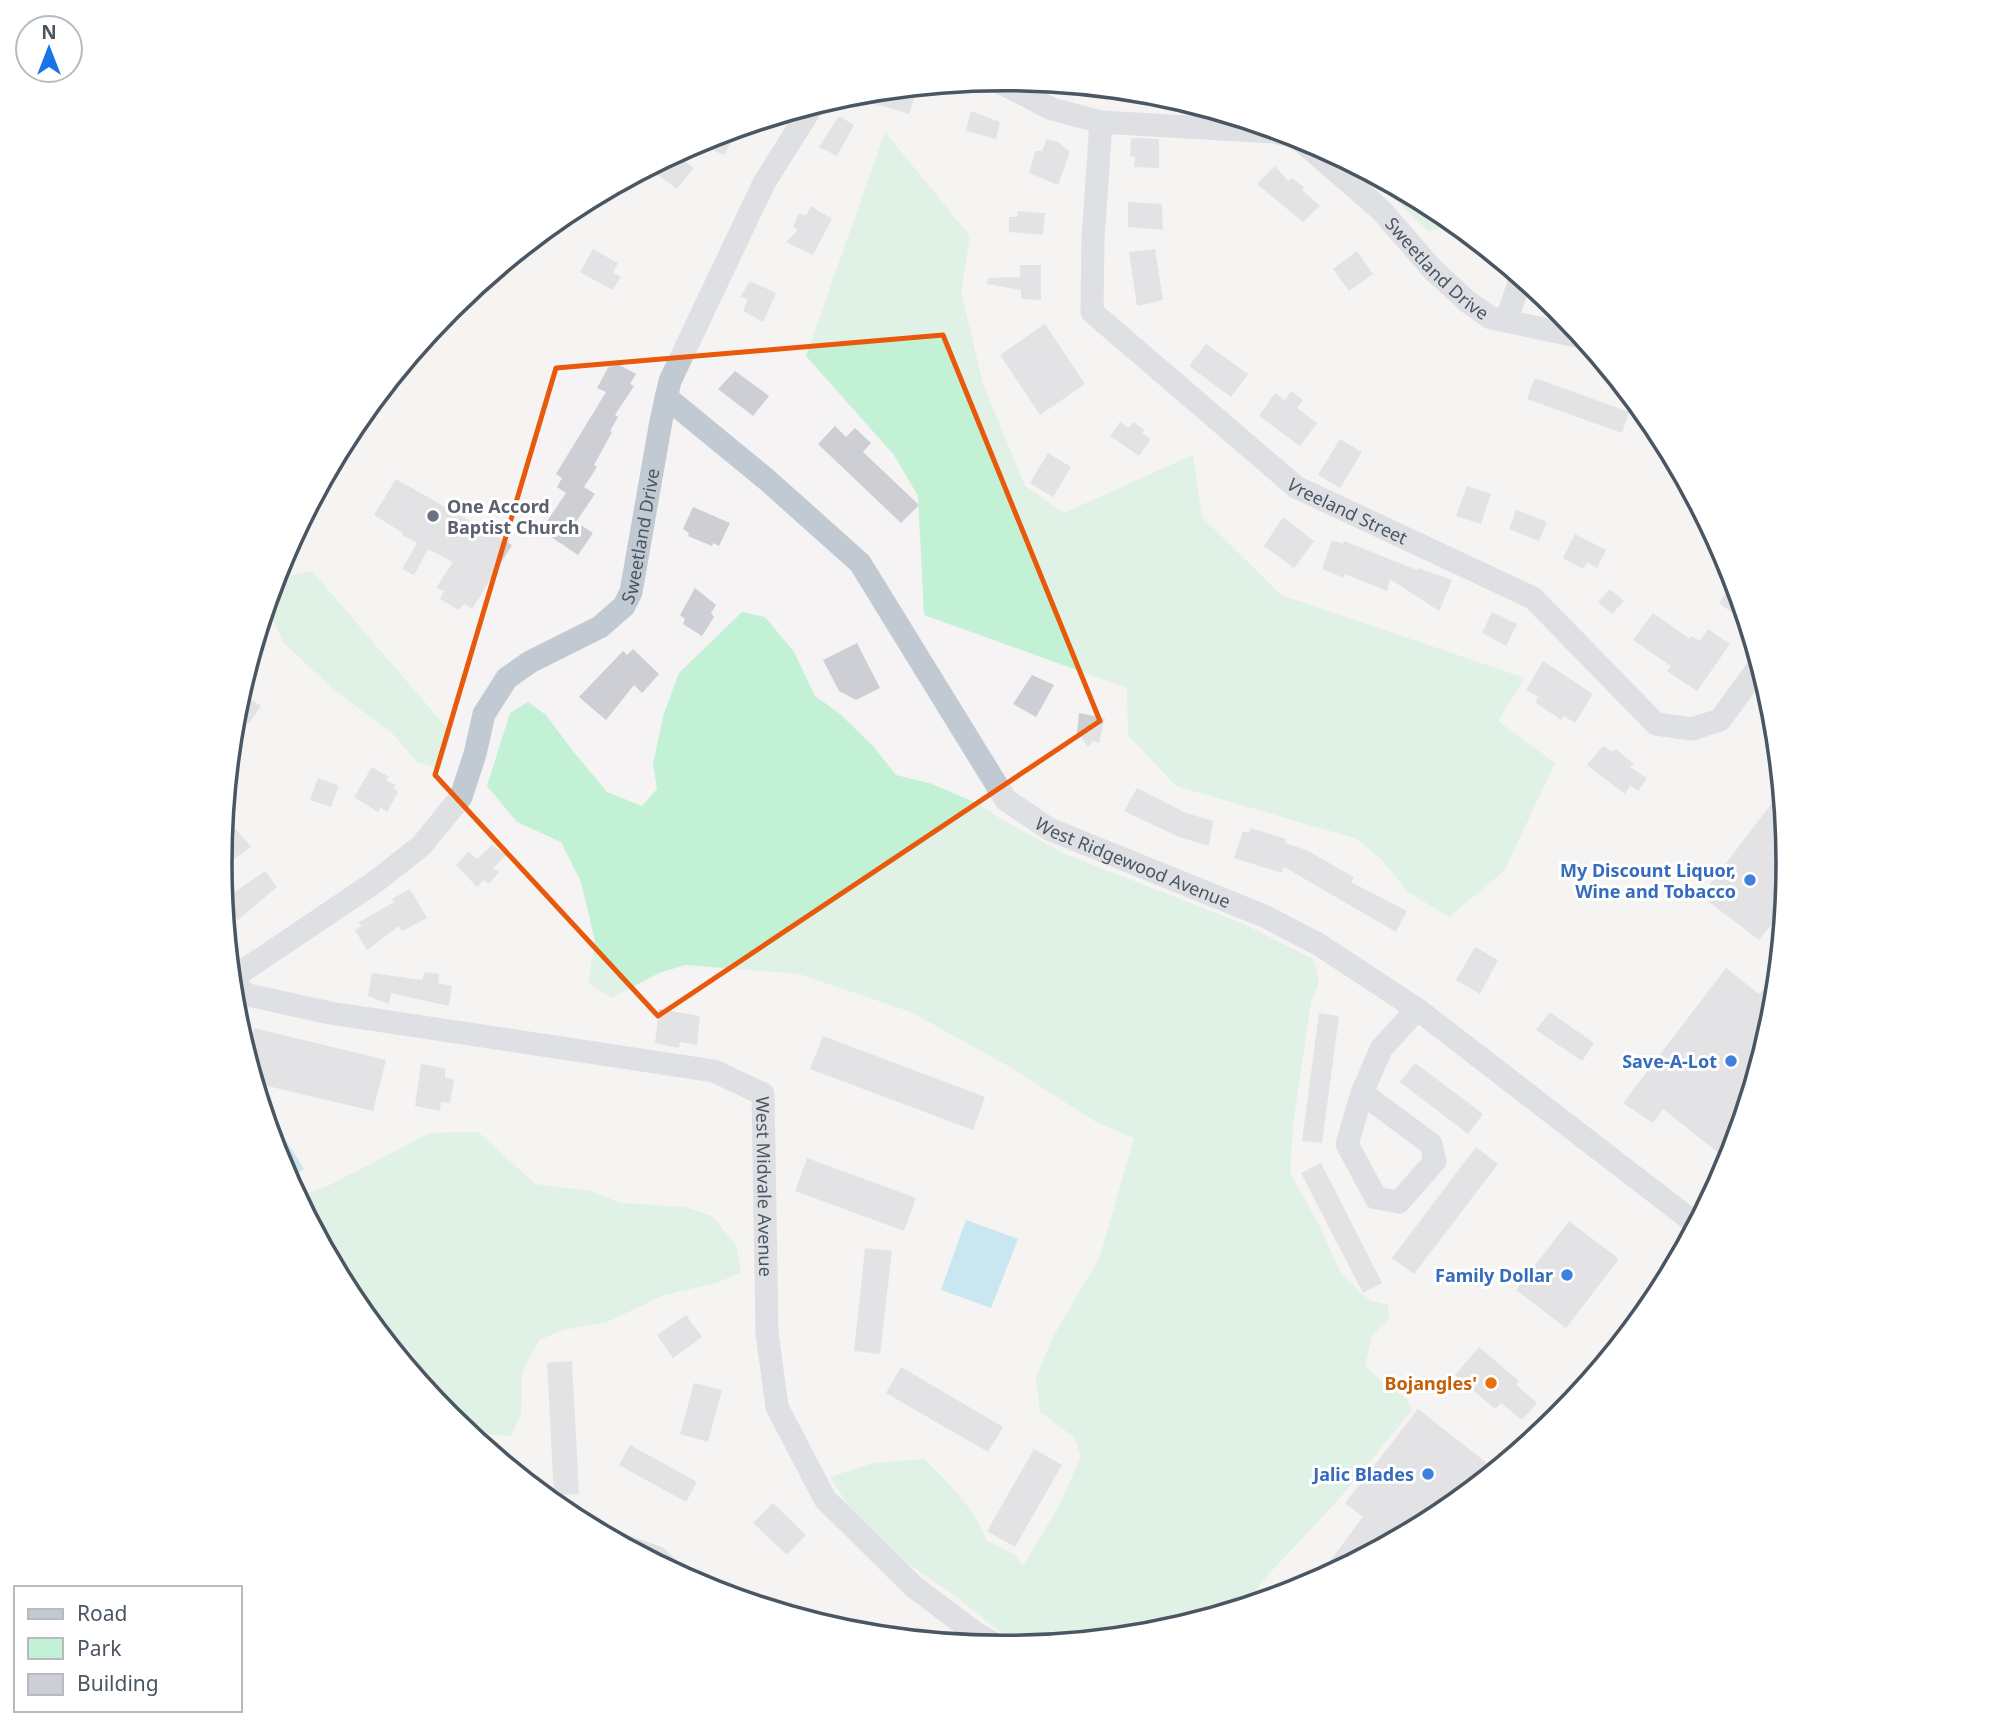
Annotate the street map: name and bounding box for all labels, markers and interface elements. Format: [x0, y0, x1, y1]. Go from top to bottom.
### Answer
north arrow [14, 14, 84, 84]
text: N [41, 19, 57, 45]
street label: Sweetland Drive [1380, 212, 1494, 325]
street label: Sweetland Drive [615, 466, 665, 608]
street label: Vreeland Street [1282, 473, 1412, 550]
place label: One Accord Baptist Church [447, 494, 579, 539]
marker: One Accord Baptist Church [425, 508, 441, 524]
street label: West Ridgewood Avenue [1031, 811, 1234, 913]
place label: My Discount Liquor, Wine and Tobacco [1560, 858, 1736, 903]
marker: My Discount Liquor, Wine and Tobacco [1742, 872, 1758, 888]
place label: Save-A-Lot [1622, 1049, 1717, 1073]
marker: Save-A-Lot [1723, 1053, 1739, 1069]
street label: West Midvale Avenue [751, 1096, 778, 1277]
place label: Family Dollar [1435, 1263, 1553, 1287]
marker: Family Dollar [1559, 1267, 1575, 1283]
place label: Bojangles' [1385, 1371, 1477, 1395]
marker: Bojangles' [1483, 1375, 1499, 1391]
place label: Jalic Blades [1311, 1462, 1414, 1486]
marker: Jalic Blades [1420, 1466, 1436, 1482]
legend [14, 1586, 242, 1712]
text: Road [77, 1599, 127, 1627]
text: Park [77, 1634, 122, 1662]
text: Building [77, 1669, 159, 1697]

